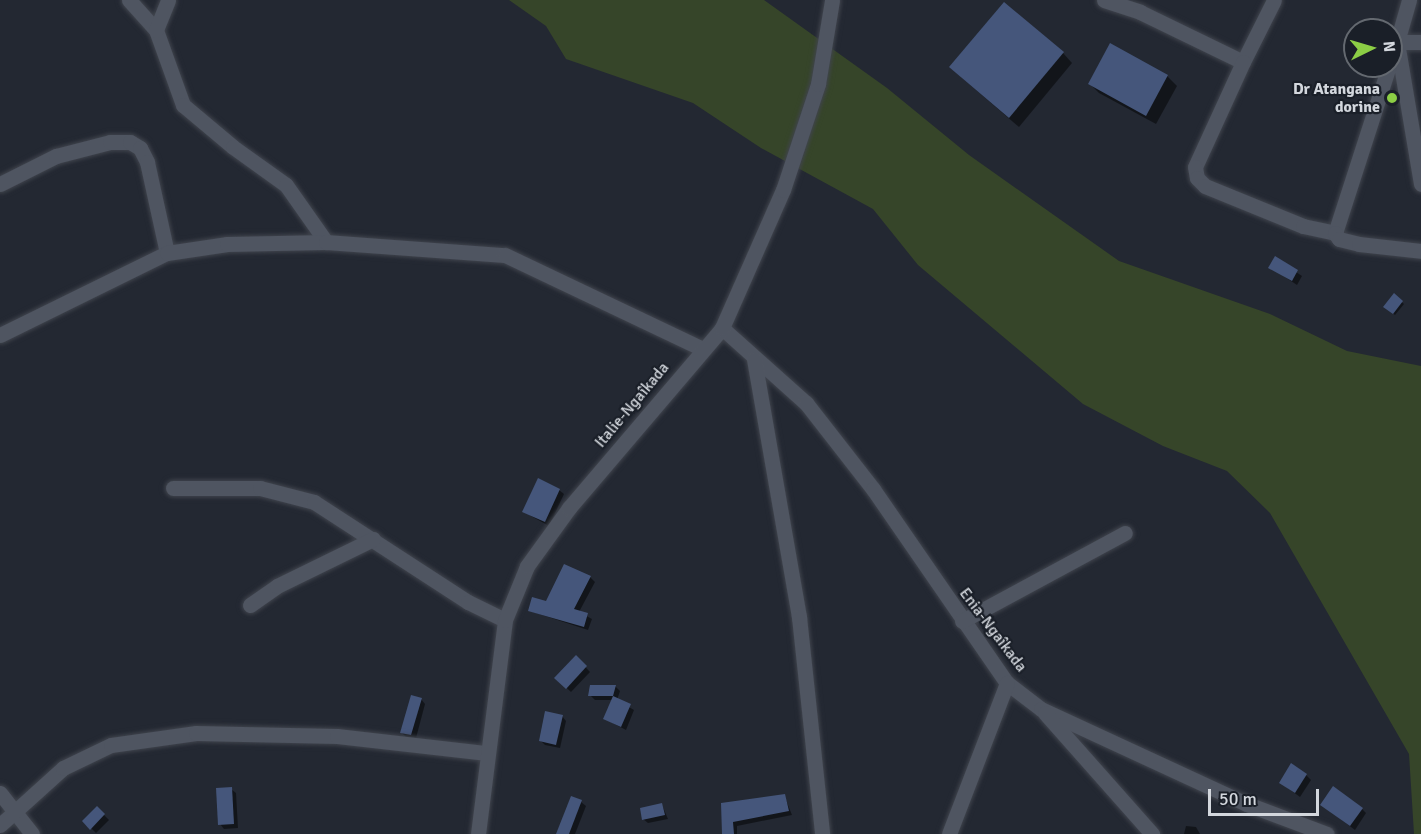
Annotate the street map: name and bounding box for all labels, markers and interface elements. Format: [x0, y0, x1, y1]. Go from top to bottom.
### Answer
north arrow [1343, 18, 1403, 78]
text: N [1378, 40, 1399, 53]
place label: Dr Atangana dorine [1293, 79, 1380, 117]
marker: Dr Atangana dorine [1385, 91, 1399, 105]
street label: Italie-Ngaîkada [591, 358, 673, 452]
street label: Enia-Ngaîkada [955, 584, 1031, 676]
scale bar [1211, 777, 1322, 815]
text: 50 m [1219, 788, 1257, 810]

